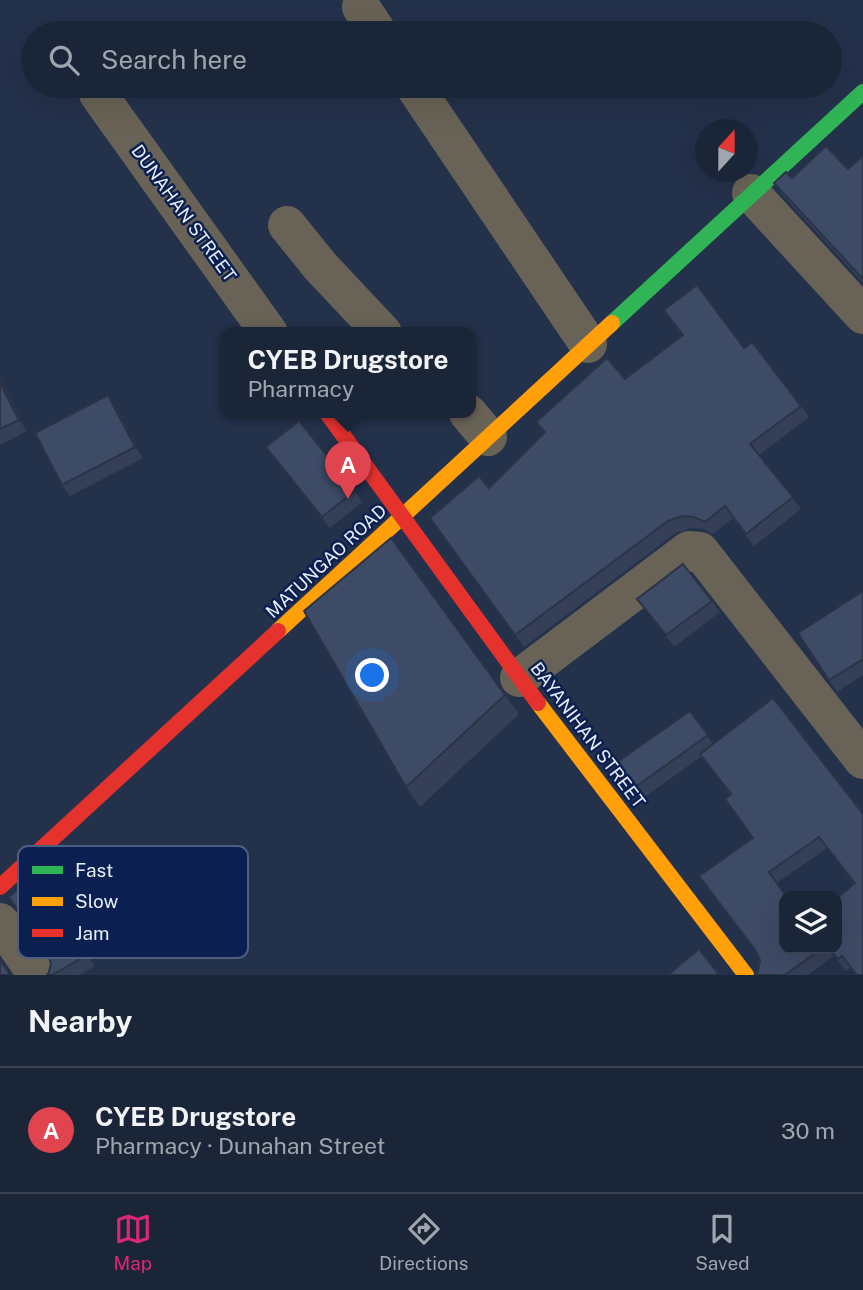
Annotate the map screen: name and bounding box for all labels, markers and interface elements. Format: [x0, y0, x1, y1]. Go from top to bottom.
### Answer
search box [21, 21, 842, 98]
icon: search [45, 41, 83, 79]
text: Search here [101, 44, 247, 75]
north arrow [695, 119, 758, 182]
street label: DUNAHAN STREET [127, 140, 241, 286]
popup [220, 327, 476, 418]
text: CYEB Drugstore [247, 344, 449, 375]
text: Pharmacy [247, 375, 354, 402]
pin: A [325, 441, 371, 499]
street label: MATUNGAO ROAD [261, 500, 391, 622]
your location [355, 658, 389, 692]
street label: BAYANIHAN STREET [526, 658, 650, 812]
legend [18, 846, 248, 958]
text: Fast [75, 859, 113, 881]
text: Slow [75, 890, 119, 912]
map controls [779, 891, 842, 954]
button: layers [779, 891, 842, 954]
text: Jam [75, 922, 109, 944]
text: Nearby [28, 1003, 132, 1039]
text: CYEB Drugstore [95, 1101, 296, 1132]
text: A [43, 1117, 59, 1144]
text: 30 m [781, 1117, 835, 1144]
text: Pharmacy · Dunahan Street [95, 1132, 385, 1159]
tab: Map [113, 1210, 152, 1274]
tab: Directions [379, 1210, 468, 1274]
tab: Saved [695, 1210, 750, 1274]

